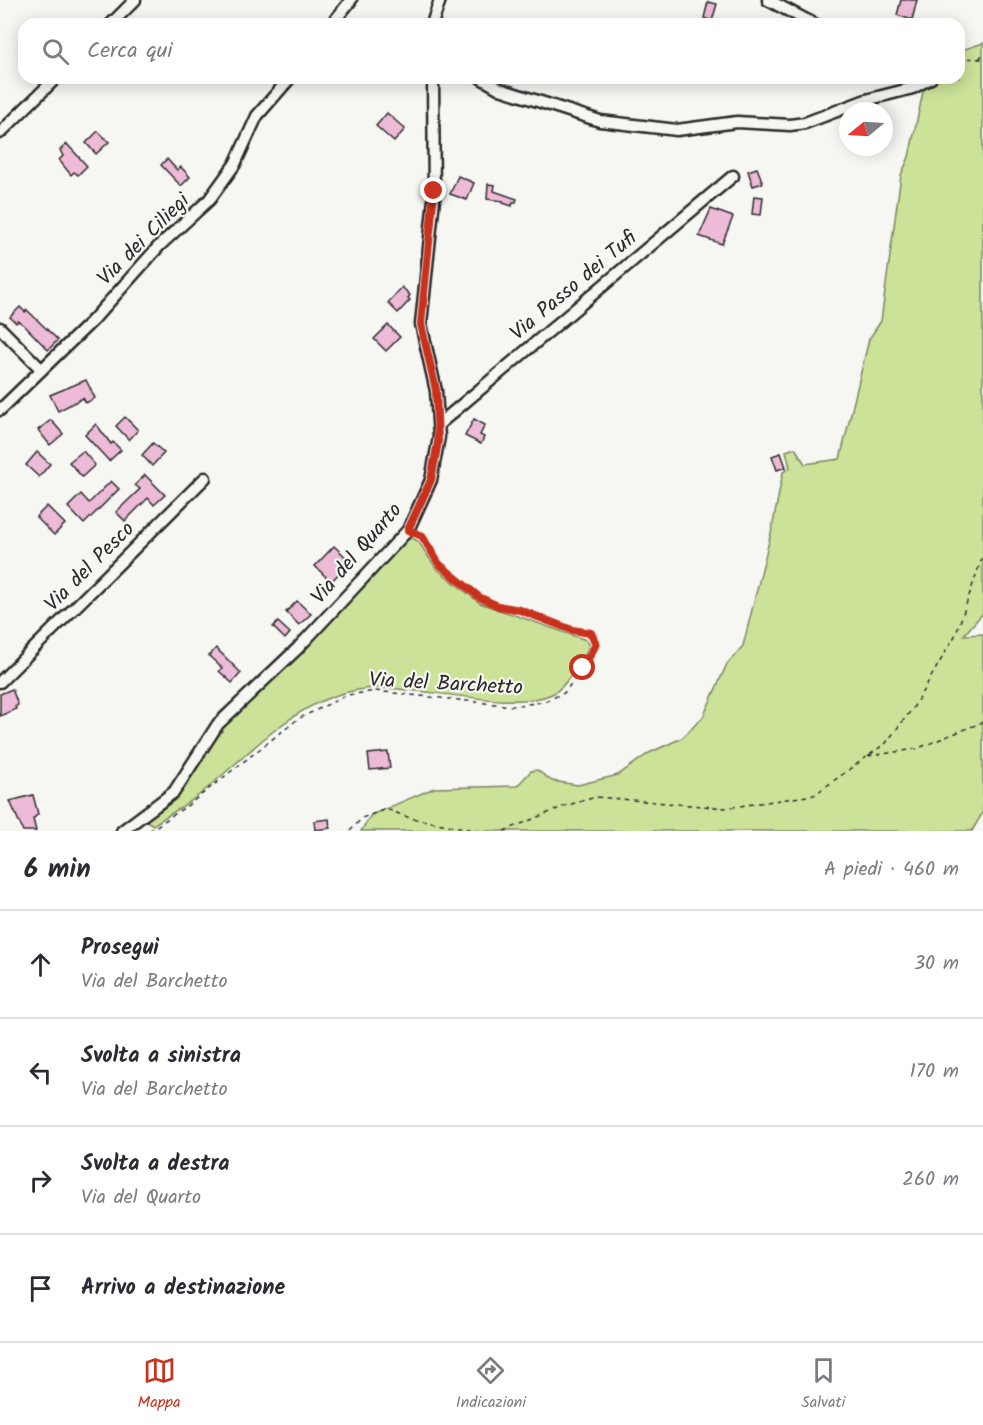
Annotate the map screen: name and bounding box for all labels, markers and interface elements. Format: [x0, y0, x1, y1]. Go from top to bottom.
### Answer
search box [18, 18, 965, 84]
text: Cerca qui [87, 34, 173, 69]
icon: search [39, 35, 72, 68]
north arrow [839, 102, 893, 156]
route end [420, 177, 446, 203]
street label: Via dei Ciliegi [90, 185, 199, 294]
street label: Via Passo dei Tufi [503, 222, 646, 349]
street label: Via del Quarto [303, 496, 411, 612]
street label: Via del Pesco [37, 514, 143, 620]
route start [569, 654, 595, 680]
street label: Via del Barchetto [368, 664, 524, 705]
text: 6 min [24, 849, 91, 891]
text: A piedi · 460 m [824, 854, 959, 886]
text: Prosegui [81, 931, 159, 966]
icon: ahead [24, 948, 57, 981]
text: 30 m [914, 948, 959, 980]
text: Via del Barchetto [81, 966, 228, 998]
text: Svolta a sinistra [81, 1039, 241, 1074]
icon: left [24, 1056, 57, 1089]
text: 170 m [910, 1056, 959, 1088]
text: Via del Barchetto [81, 1074, 228, 1106]
text: Svolta a destra [81, 1147, 230, 1182]
icon: right [24, 1164, 57, 1197]
text: 260 m [902, 1164, 959, 1196]
text: Via del Quarto [81, 1182, 201, 1214]
text: Arrivo a destinazione [81, 1271, 285, 1306]
icon: arrive [24, 1272, 57, 1305]
tab: Mappa [138, 1354, 181, 1415]
tab: Indicazioni [456, 1354, 526, 1415]
tab: Salvati [801, 1354, 845, 1415]

